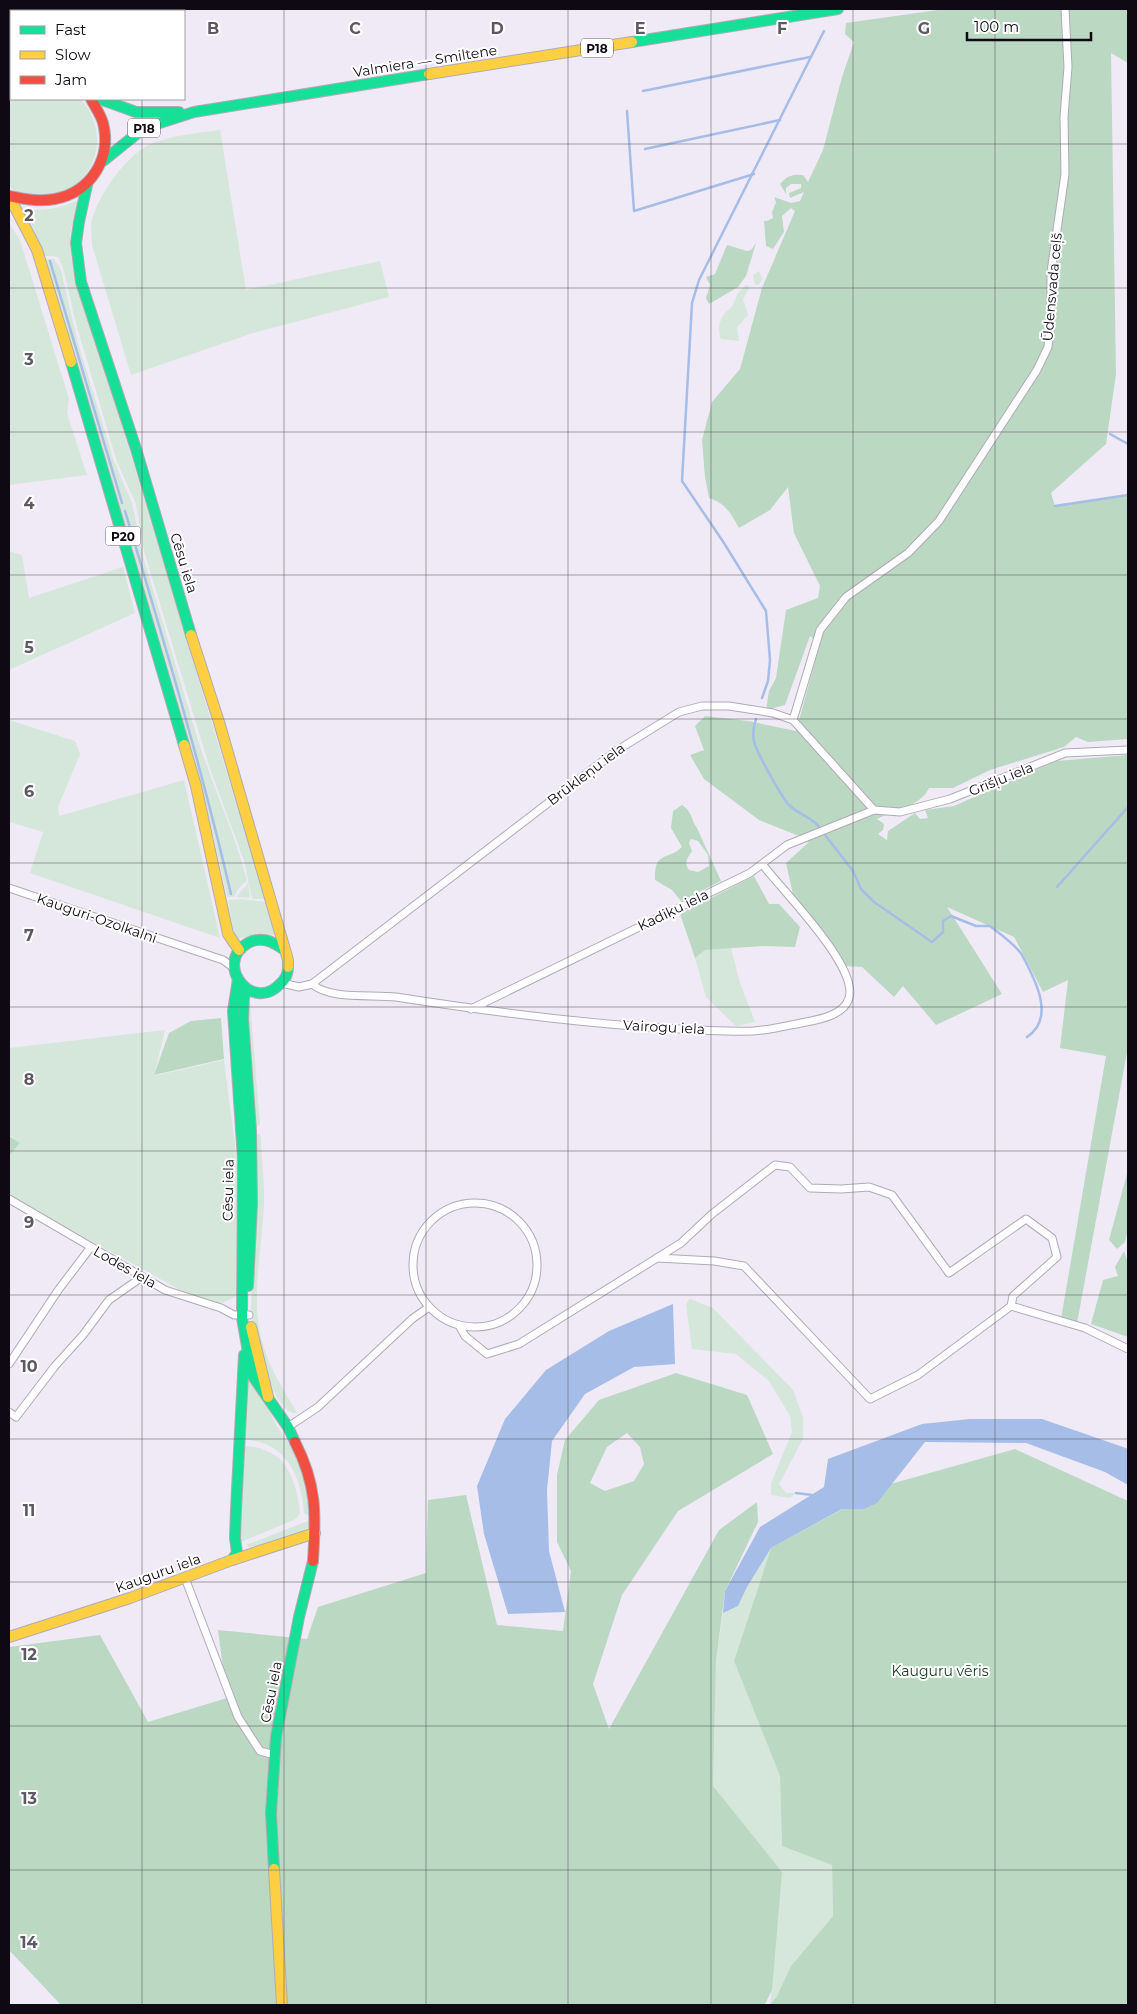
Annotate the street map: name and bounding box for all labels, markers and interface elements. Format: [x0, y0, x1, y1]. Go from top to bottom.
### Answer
legend [10, 10, 185, 100]
scale bar [967, 10, 1091, 42]
text: 100 m [974, 17, 1019, 36]
text: B [207, 19, 219, 38]
text: C [349, 19, 361, 38]
text: D [490, 19, 504, 38]
text: E [635, 19, 645, 38]
text: F [777, 19, 787, 38]
text: G [918, 19, 930, 38]
text: Fast [55, 20, 86, 39]
road number: P18 [581, 38, 613, 58]
street label: Valmiera — Smiltene [352, 41, 498, 81]
text: Slow [55, 45, 91, 64]
text: Jam [54, 70, 87, 89]
road number: P18 [128, 119, 160, 138]
text: 2 [24, 206, 34, 225]
street label: Ūdensvada ceļš [1038, 232, 1067, 342]
text: 3 [23, 350, 34, 369]
text: 4 [23, 494, 35, 513]
road number: P20 [106, 526, 140, 546]
street label: Cēsu iela [166, 531, 202, 595]
text: 5 [24, 638, 34, 657]
street label: Brūkleņu iela [543, 739, 629, 810]
street label: Grīšļu iela [966, 758, 1036, 801]
text: 6 [24, 782, 34, 801]
street label: Kadiķu iela [635, 885, 712, 936]
street label: Kauguri-Ozolkalni [35, 889, 159, 947]
text: 7 [24, 926, 34, 945]
street label: Vairogu iela [623, 1016, 705, 1038]
text: 8 [24, 1070, 34, 1089]
street label: Cēsu iela [218, 1159, 238, 1221]
text: 9 [24, 1213, 34, 1232]
street label: Lodes iela [90, 1242, 160, 1292]
text: 10 [20, 1357, 38, 1376]
text: 11 [23, 1501, 35, 1520]
street label: Kauguru iela [113, 1549, 203, 1597]
text: 12 [21, 1645, 37, 1664]
street label: Cēsu iela [256, 1660, 286, 1724]
park label: Kauguru vēris [891, 1662, 989, 1680]
text: 13 [21, 1789, 37, 1808]
text: 14 [20, 1933, 38, 1952]

